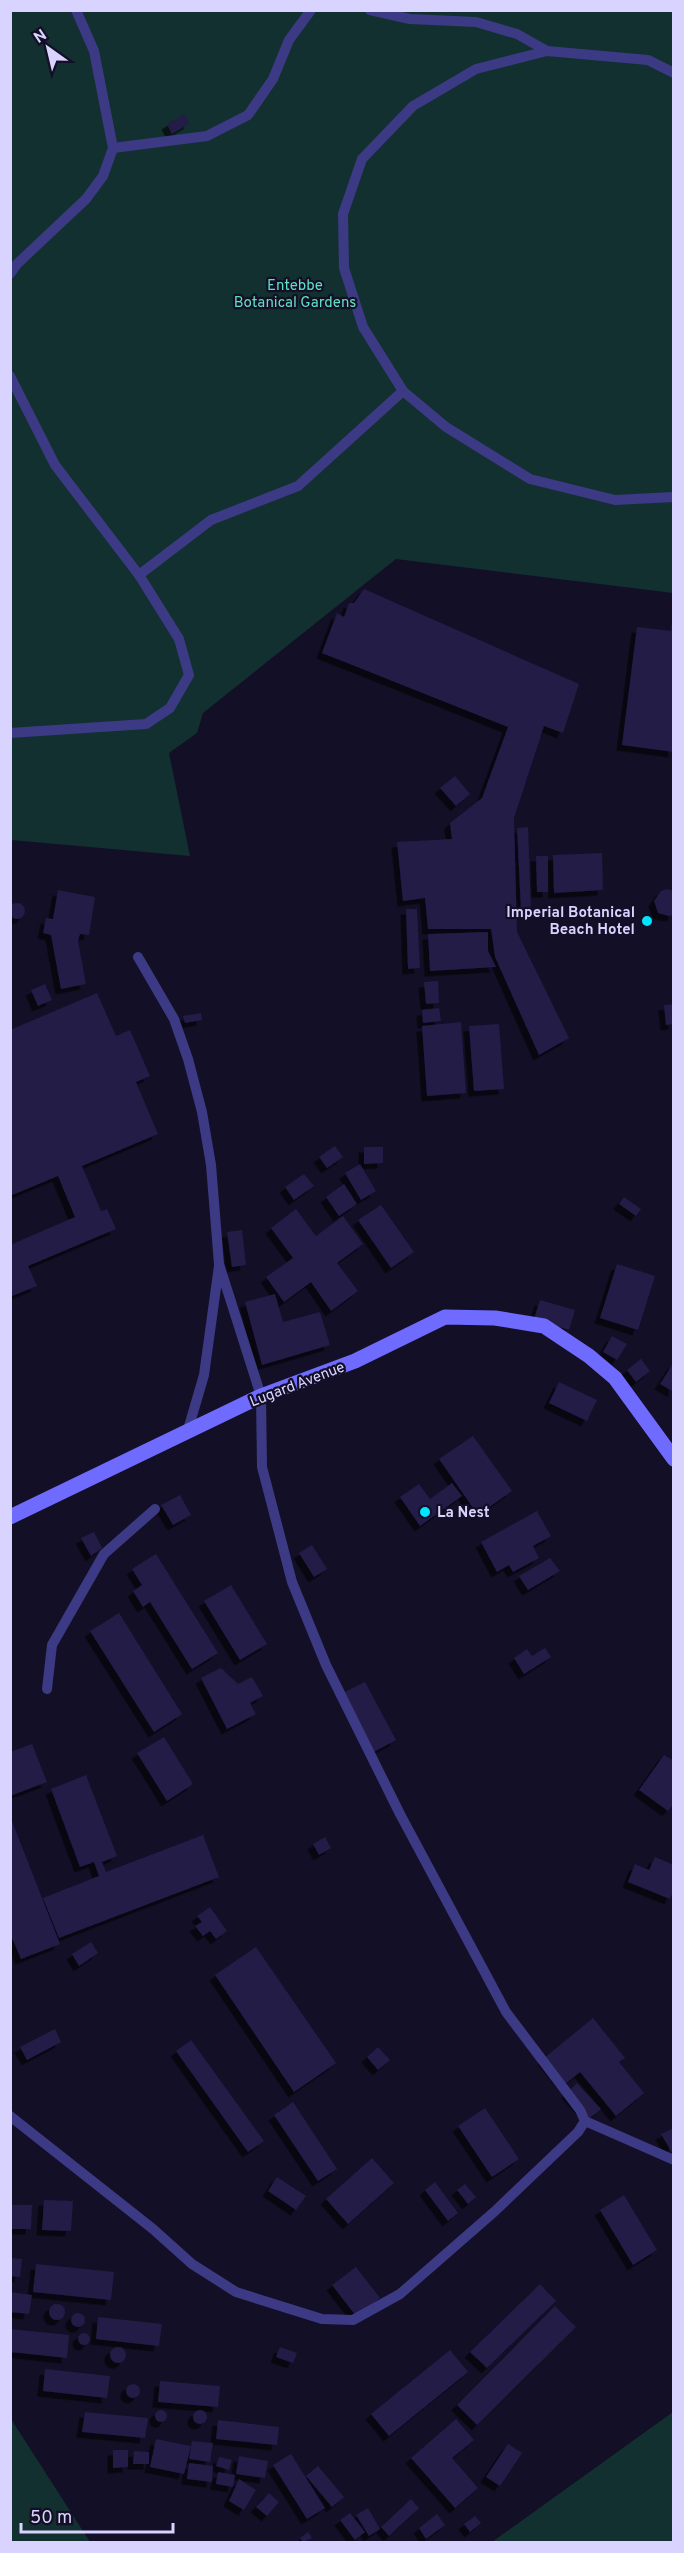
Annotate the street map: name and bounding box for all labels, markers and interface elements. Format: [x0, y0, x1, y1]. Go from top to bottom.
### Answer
north arrow [18, 18, 78, 78]
text: N [30, 26, 51, 49]
park label: Entebbe Botanical Gardens [234, 277, 356, 313]
place label: Imperial Botanical Beach Hotel [506, 904, 635, 940]
marker: Imperial Botanical Beach Hotel [640, 914, 654, 928]
street label: Lugard Avenue [247, 1359, 348, 1412]
place label: La Nest [437, 1504, 490, 1523]
marker: La Nest [418, 1505, 432, 1519]
scale bar [21, 2496, 172, 2534]
text: 50 m [30, 2507, 72, 2530]

